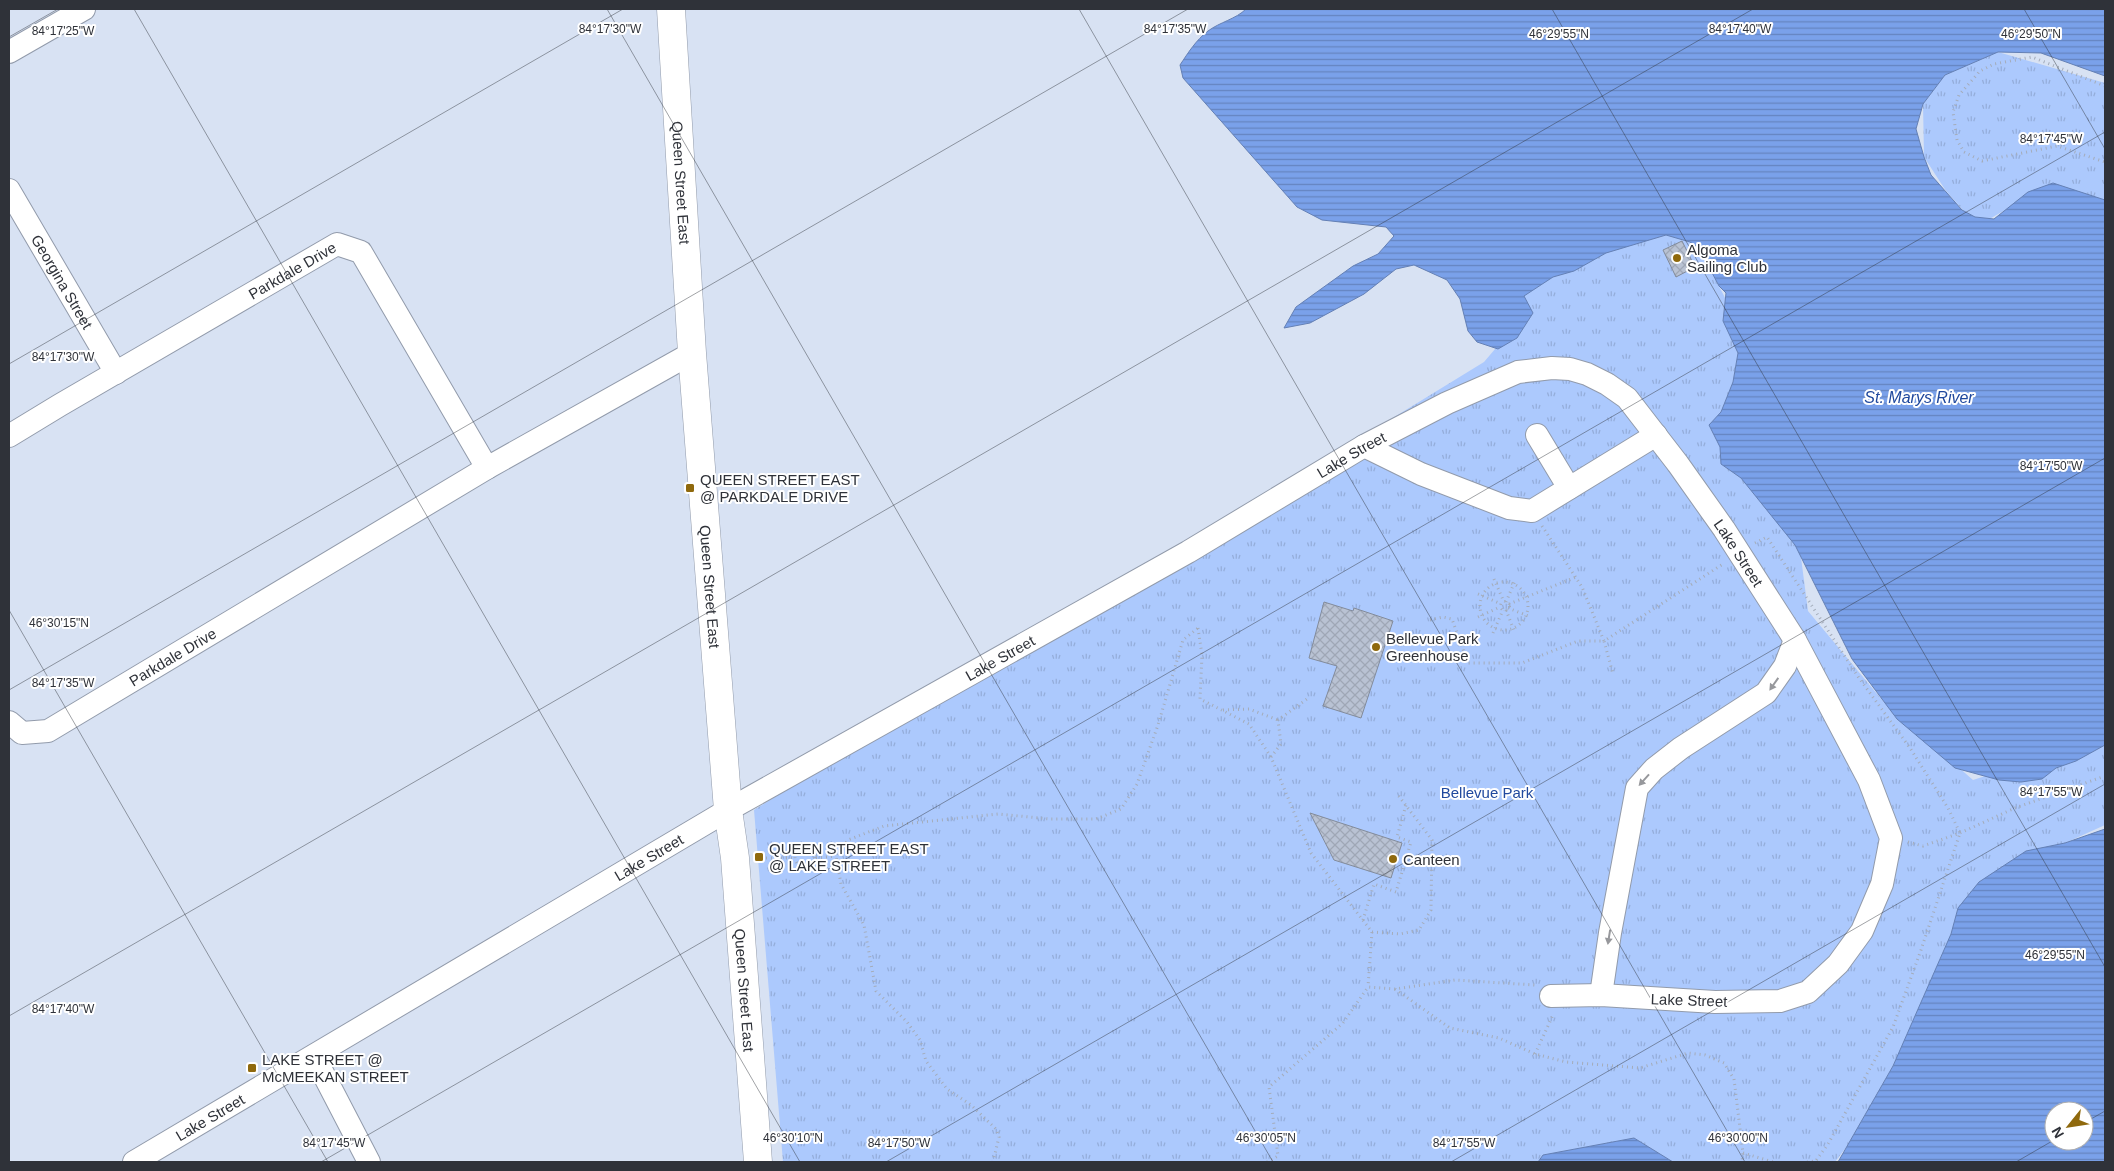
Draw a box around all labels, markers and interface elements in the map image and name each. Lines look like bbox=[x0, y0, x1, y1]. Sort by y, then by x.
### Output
text: 84°17'30"W bbox=[579, 22, 642, 36]
text: 84°17'35"W bbox=[1144, 22, 1207, 36]
text: 84°17'40"W bbox=[1709, 22, 1772, 36]
text: 84°17'25"W bbox=[32, 24, 95, 38]
text: 46°29'55"N bbox=[1529, 27, 1589, 41]
text: 46°29'50"N bbox=[2001, 27, 2061, 41]
street label: Queen Street East bbox=[669, 121, 694, 246]
text: 84°17'45"W bbox=[2020, 132, 2083, 146]
street label: Georgina Street bbox=[28, 231, 97, 332]
street label: Parkdale Drive bbox=[245, 238, 339, 302]
place label: Algoma Sailing Club bbox=[1687, 241, 1767, 275]
marker: Algoma Sailing Club bbox=[1671, 252, 1683, 264]
text: 84°17'30"W bbox=[32, 350, 95, 364]
water label: St. Marys River bbox=[1864, 389, 1974, 406]
street label: Lake Street bbox=[1314, 427, 1389, 481]
text: 84°17'50"W bbox=[2020, 459, 2083, 473]
place label: QUEEN STREET EAST @ PARKDALE DRIVE bbox=[700, 471, 860, 505]
marker: QUEEN STREET EAST @ PARKDALE DRIVE bbox=[684, 482, 696, 494]
street label: Lake Street bbox=[1711, 516, 1767, 590]
street label: Queen Street East bbox=[697, 524, 724, 650]
text: 46°30'15"N bbox=[29, 616, 89, 630]
street label: Parkdale Drive bbox=[126, 624, 219, 689]
place label: Bellevue Park Greenhouse bbox=[1386, 630, 1479, 664]
street label: Lake Street bbox=[962, 631, 1038, 684]
marker: Bellevue Park Greenhouse bbox=[1370, 641, 1382, 653]
text: 84°17'35"W bbox=[32, 676, 95, 690]
one-way arrow bbox=[1768, 677, 1779, 690]
one-way arrow bbox=[1638, 774, 1650, 786]
park label: Bellevue Park bbox=[1441, 784, 1534, 801]
text: 84°17'55"W bbox=[2020, 785, 2083, 799]
street label: Lake Street bbox=[611, 830, 687, 884]
place label: QUEEN STREET EAST @ LAKE STREET bbox=[769, 840, 929, 874]
marker: QUEEN STREET EAST @ LAKE STREET bbox=[753, 851, 765, 863]
place label: Canteen bbox=[1403, 851, 1460, 868]
marker: Canteen bbox=[1387, 853, 1399, 865]
street label: Queen Street East bbox=[732, 928, 758, 1053]
one-way arrow bbox=[1605, 930, 1613, 946]
text: 46°29'55"N bbox=[2025, 948, 2085, 962]
street label: Lake Street bbox=[1650, 990, 1728, 1010]
text: 84°17'40"W bbox=[32, 1002, 95, 1016]
place label: LAKE STREET @ McMEEKAN STREET bbox=[262, 1051, 409, 1085]
marker: LAKE STREET @ McMEEKAN STREET bbox=[246, 1062, 258, 1074]
street label: Lake Street bbox=[172, 1090, 248, 1144]
north arrow bbox=[2044, 1101, 2094, 1151]
text: N bbox=[2048, 1124, 2067, 1141]
text: 46°30'10"N bbox=[763, 1131, 823, 1145]
text: 46°30'05"N bbox=[1236, 1131, 1296, 1145]
text: 46°30'00"N bbox=[1708, 1131, 1768, 1145]
text: 84°17'45"W bbox=[303, 1136, 366, 1150]
text: 84°17'50"W bbox=[868, 1136, 931, 1150]
text: 84°17'55"W bbox=[1433, 1136, 1496, 1150]

